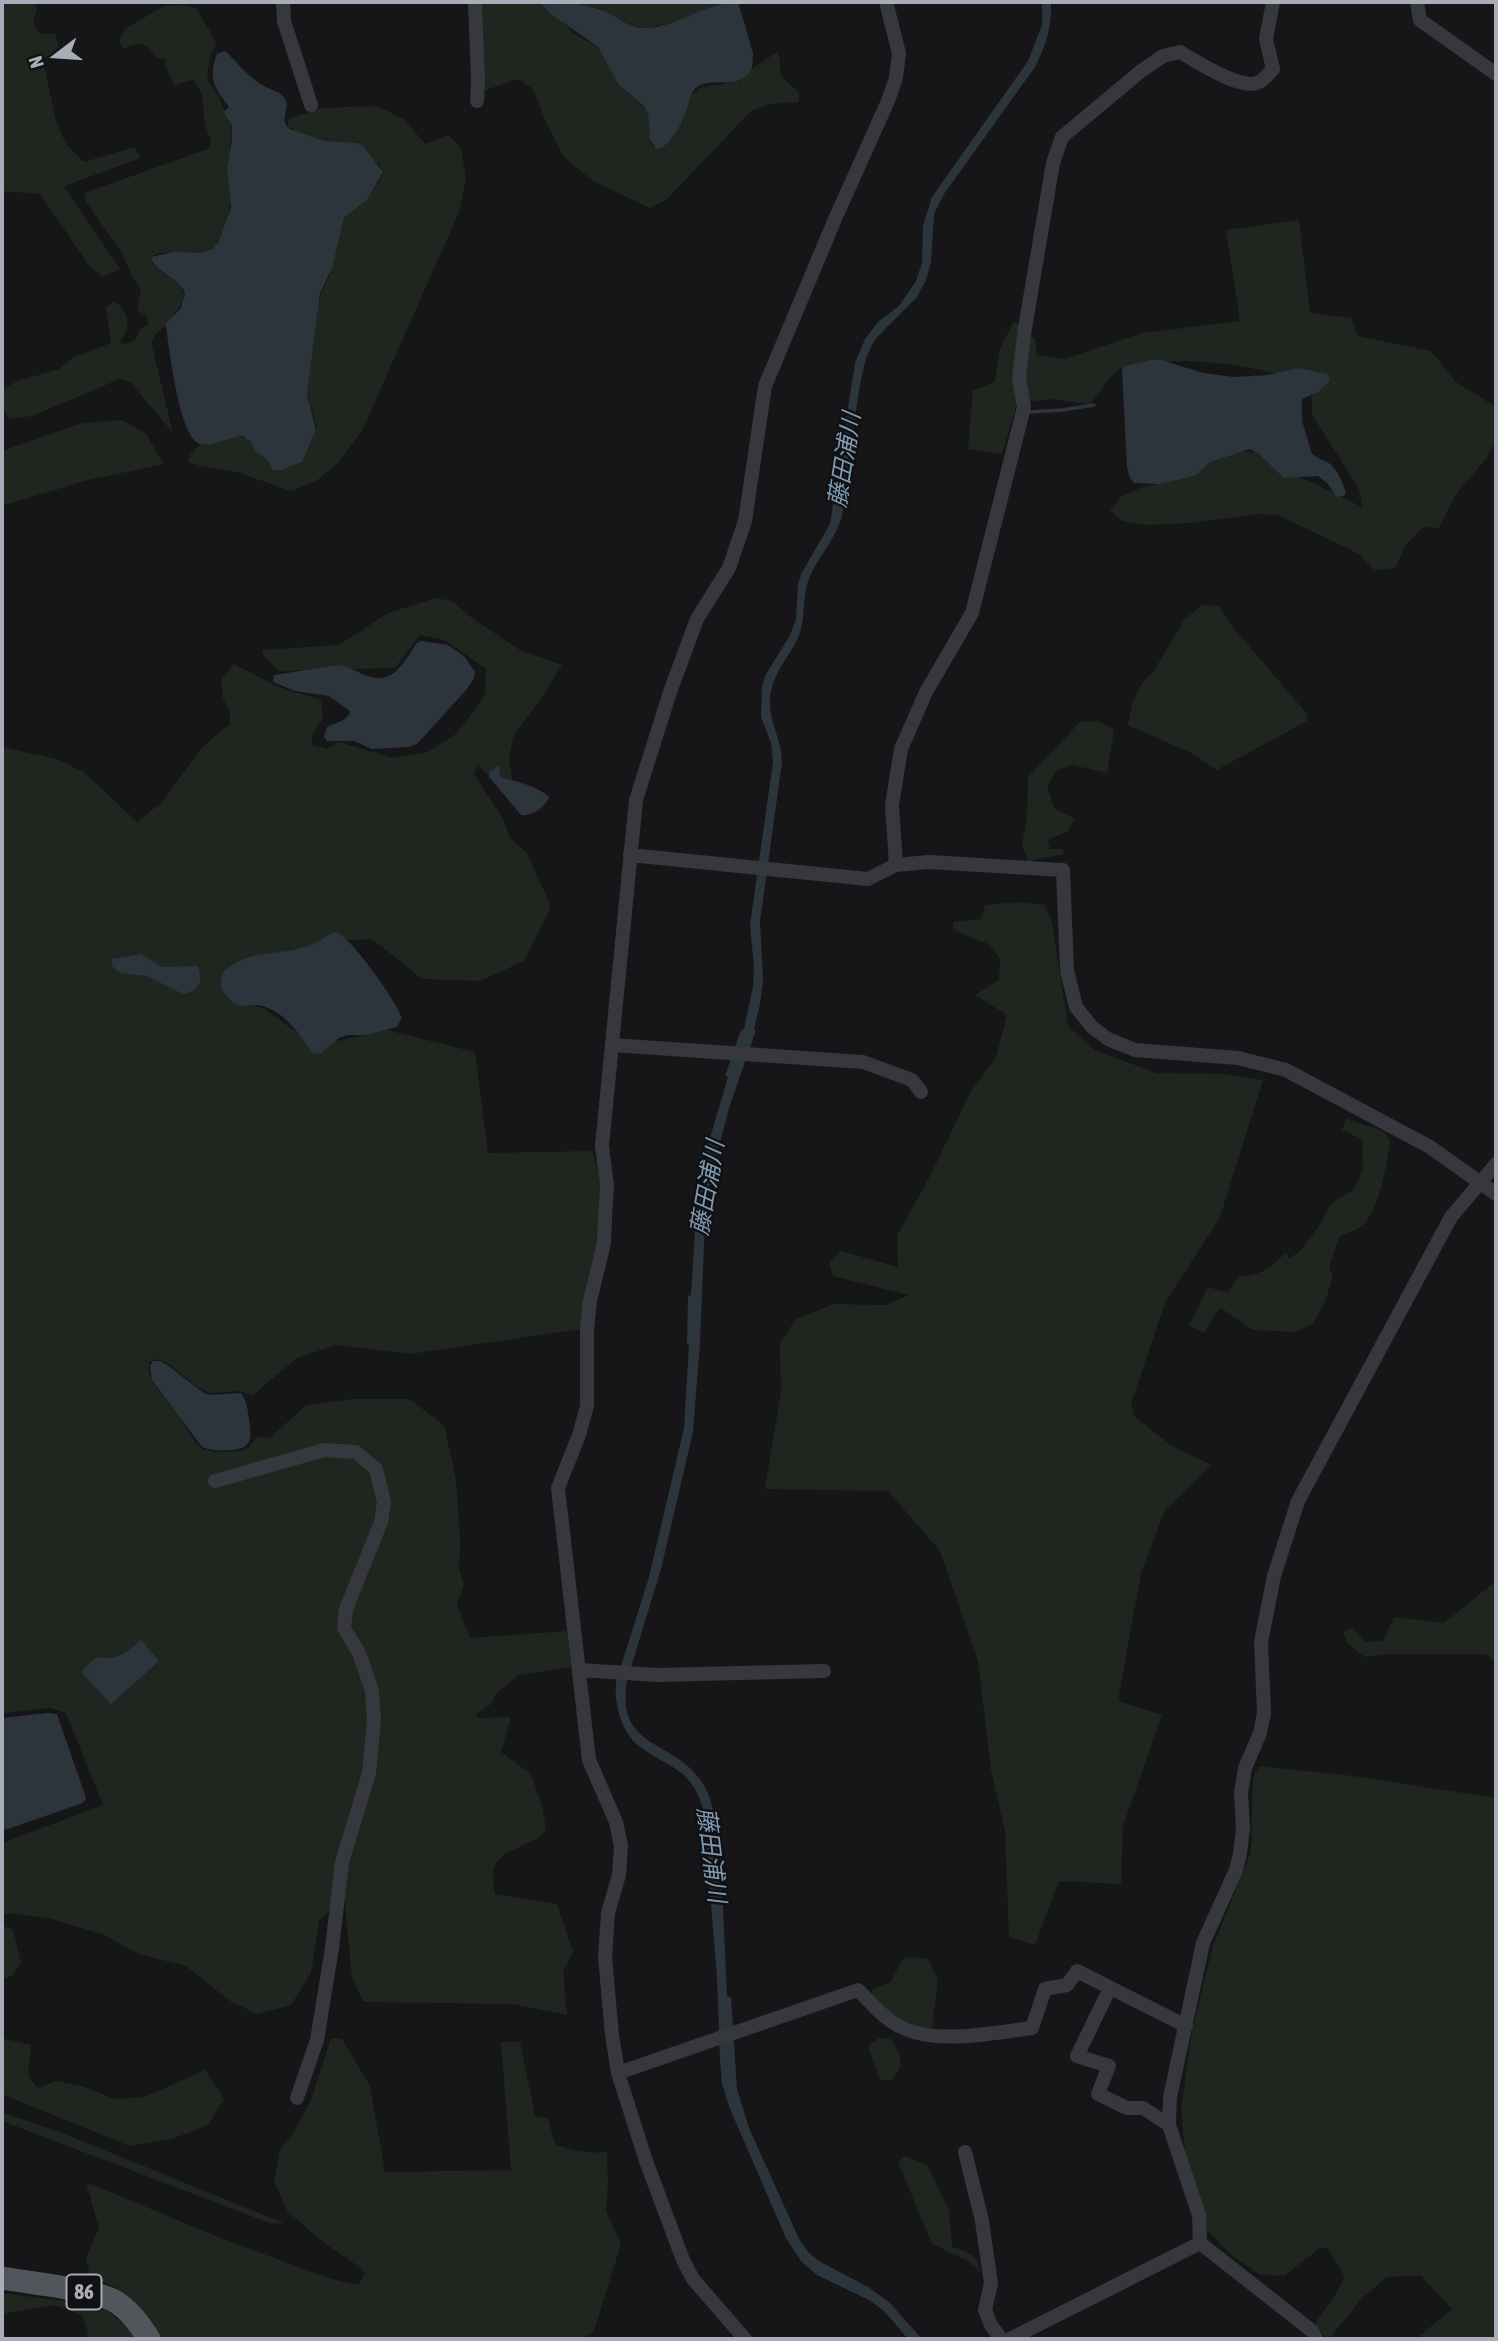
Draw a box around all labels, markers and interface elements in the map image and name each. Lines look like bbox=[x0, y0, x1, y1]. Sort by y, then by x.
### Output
north arrow bbox=[21, 21, 91, 91]
text: N bbox=[24, 54, 48, 71]
water label: 藤田浦川 bbox=[823, 410, 867, 510]
water label: 藤田浦川 bbox=[685, 1138, 731, 1238]
water label: 藤田浦川 bbox=[691, 1806, 731, 1904]
road number: 86 bbox=[66, 2274, 102, 2310]

